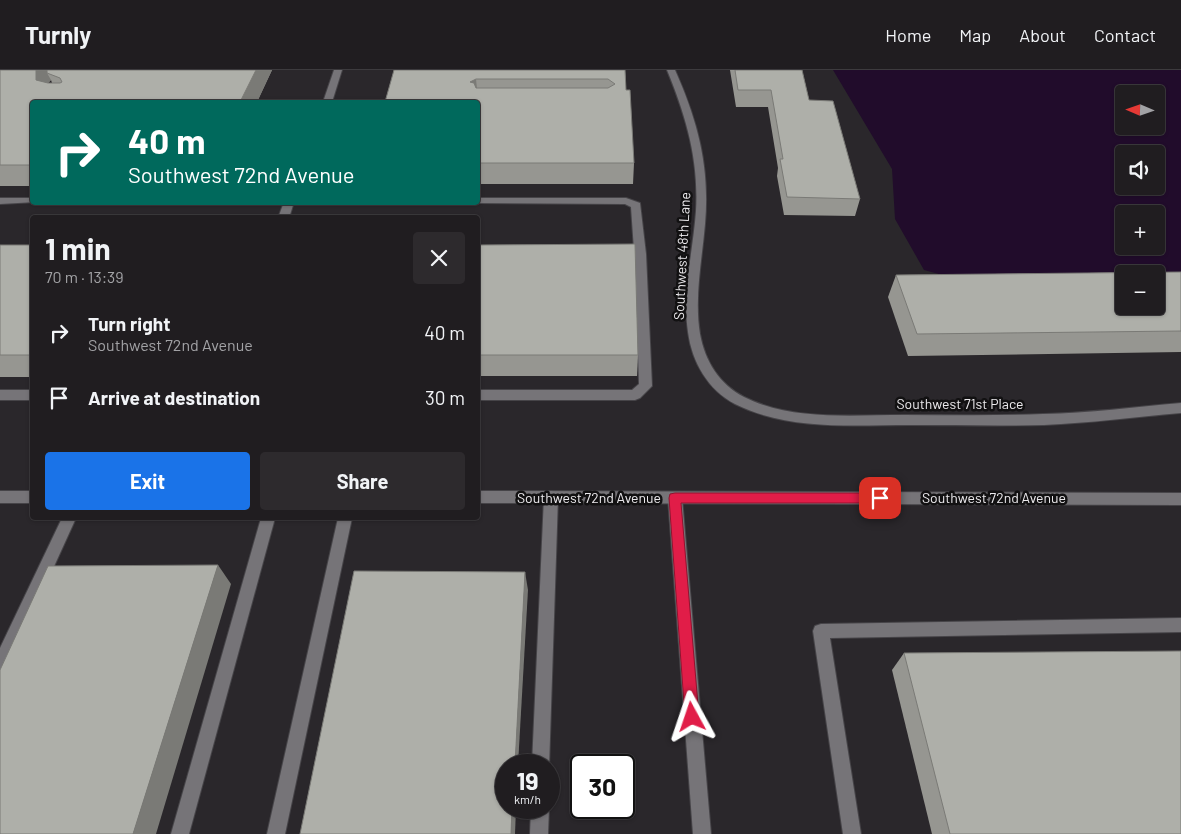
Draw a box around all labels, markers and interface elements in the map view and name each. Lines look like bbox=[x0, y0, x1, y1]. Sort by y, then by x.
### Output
text: Turnly bbox=[25, 20, 91, 49]
text: Home bbox=[885, 24, 931, 46]
text: Map bbox=[959, 24, 991, 46]
text: About bbox=[1019, 24, 1066, 46]
text: Contact bbox=[1094, 24, 1156, 46]
north arrow bbox=[1115, 85, 1165, 135]
map controls bbox=[1115, 85, 1165, 315]
text: 40 m bbox=[128, 119, 205, 161]
icon: right bbox=[45, 120, 110, 185]
button: sound bbox=[1115, 145, 1165, 195]
text: Southwest 72nd Avenue bbox=[128, 161, 355, 187]
street label: Southwest 48th Lane bbox=[670, 192, 693, 320]
button: + bbox=[1115, 205, 1165, 255]
text: 1 min bbox=[45, 230, 111, 266]
button: close bbox=[413, 232, 465, 284]
button: − bbox=[1115, 265, 1165, 315]
text: 70 m · 13:39 bbox=[45, 267, 124, 286]
text: Turn right bbox=[88, 312, 170, 335]
icon: right bbox=[45, 319, 73, 347]
text: 40 m bbox=[424, 321, 465, 344]
text: Southwest 72nd Avenue bbox=[88, 335, 253, 354]
icon: arrive bbox=[45, 384, 73, 412]
text: Arrive at destination bbox=[88, 386, 260, 409]
text: 30 m bbox=[425, 386, 465, 409]
street label: Southwest 71st Place bbox=[896, 395, 1024, 412]
button: Exit bbox=[45, 452, 250, 510]
button: Share bbox=[260, 452, 465, 510]
pin bbox=[859, 477, 901, 519]
icon: arrive bbox=[866, 484, 894, 512]
street label: Southwest 72nd Avenue bbox=[517, 489, 661, 506]
street label: Southwest 72nd Avenue bbox=[922, 489, 1066, 506]
position arrow bbox=[665, 690, 717, 742]
speed limit sign: 30 bbox=[570, 754, 635, 819]
text: 19 bbox=[516, 765, 539, 795]
text: km/h bbox=[514, 792, 541, 806]

